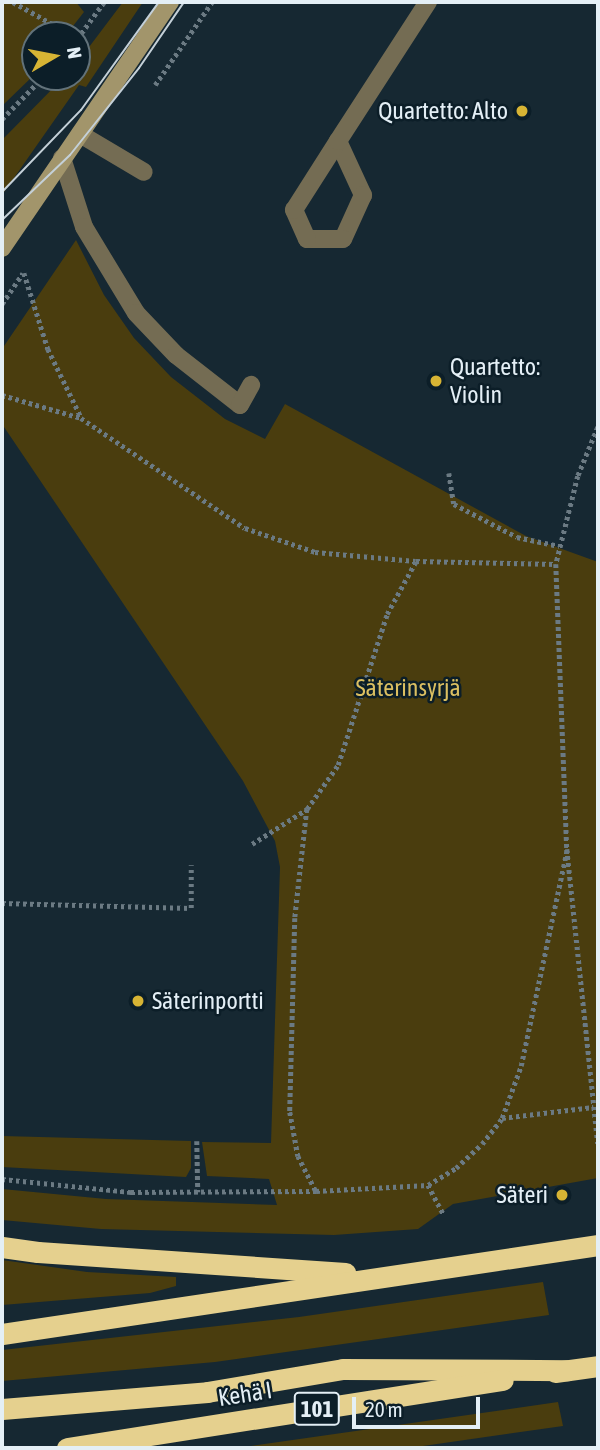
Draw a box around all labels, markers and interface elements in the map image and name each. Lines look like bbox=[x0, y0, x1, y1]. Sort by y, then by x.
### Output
north arrow bbox=[21, 21, 91, 91]
text: N bbox=[63, 45, 87, 60]
place label: Quartetto: Alto bbox=[378, 97, 508, 125]
marker: Quartetto: Alto bbox=[514, 103, 530, 119]
place label: Quartetto: Violin bbox=[450, 353, 540, 409]
marker: Quartetto: Violin bbox=[428, 373, 444, 389]
park label: Säterinsyrjä bbox=[355, 674, 461, 702]
place label: Säterinportti bbox=[152, 987, 264, 1015]
marker: Säterinportti bbox=[130, 993, 146, 1009]
place label: Säteri bbox=[497, 1181, 548, 1209]
marker: Säteri bbox=[554, 1187, 570, 1203]
street label: Kehä I bbox=[216, 1376, 274, 1412]
scale bar bbox=[355, 1384, 483, 1428]
road number: 101 bbox=[292, 1390, 342, 1428]
text: 20 m bbox=[365, 1397, 403, 1421]

